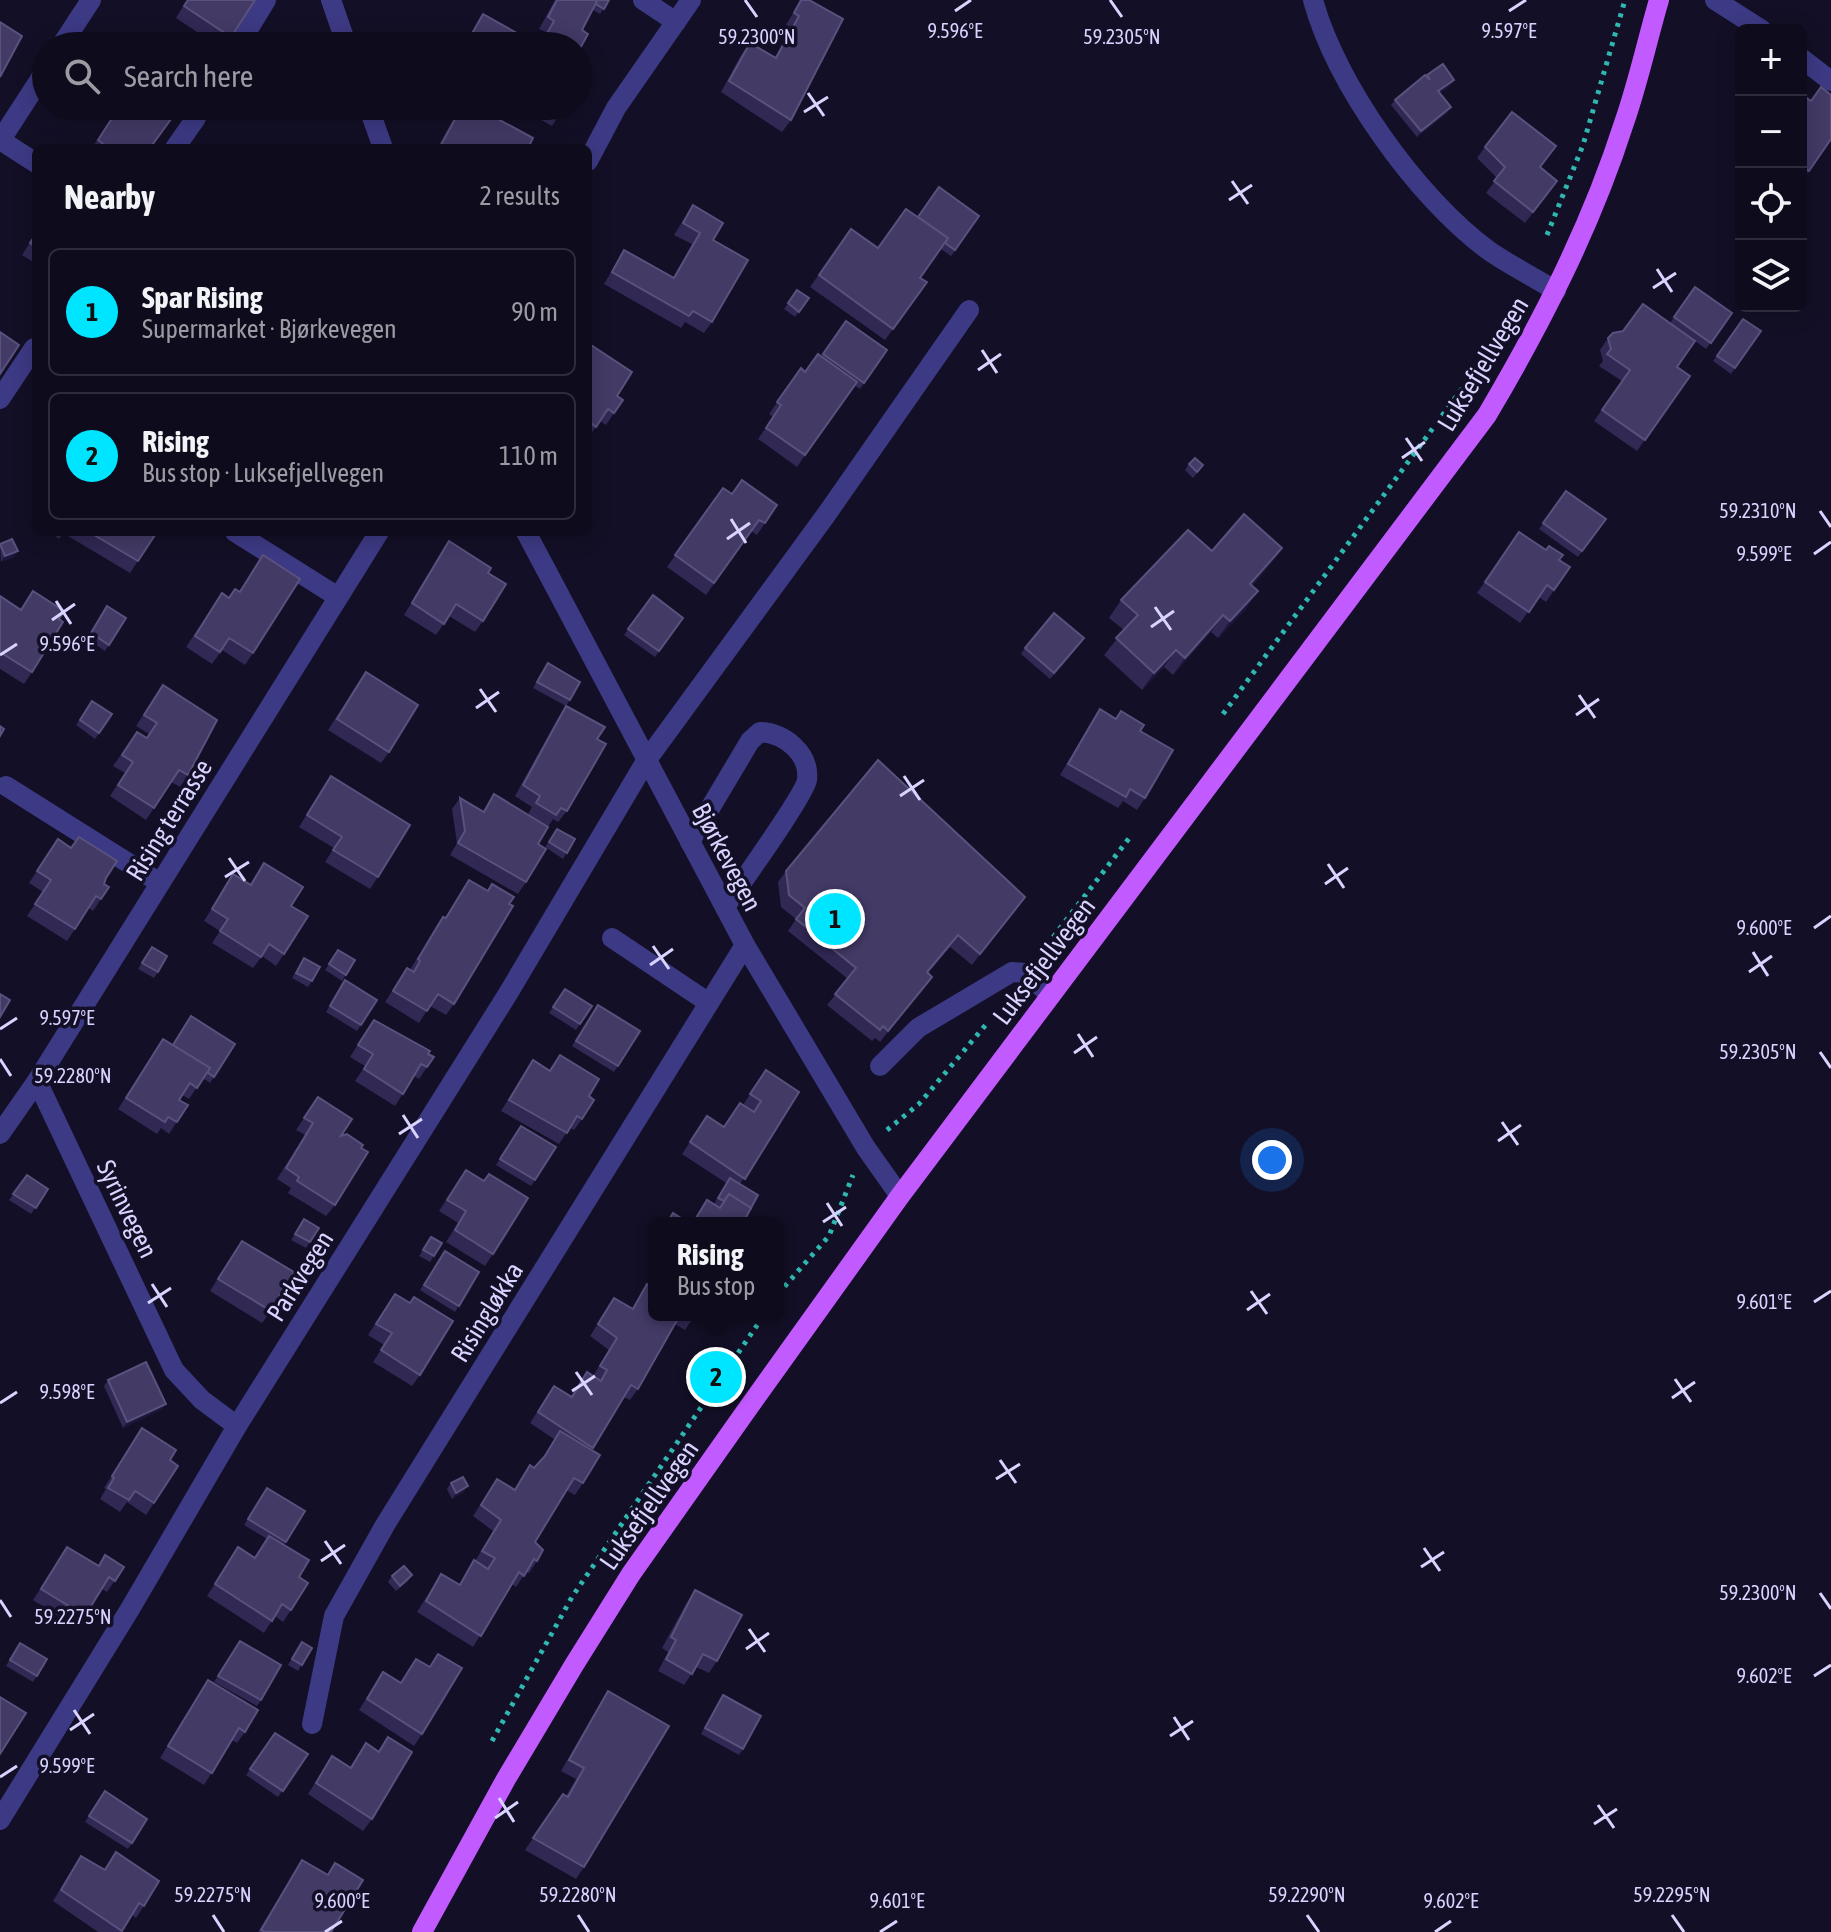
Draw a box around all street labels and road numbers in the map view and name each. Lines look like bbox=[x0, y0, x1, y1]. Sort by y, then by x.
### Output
street label: Luksefjellvegen bbox=[1431, 292, 1535, 436]
street label: Rising terrasse bbox=[120, 754, 218, 886]
street label: Bjørkevegen bbox=[686, 798, 768, 916]
street label: Luksefjellvegen bbox=[987, 892, 1101, 1030]
street label: Syrinvegen bbox=[91, 1155, 163, 1263]
street label: Parkvegen bbox=[261, 1225, 339, 1327]
street label: Risingløkka bbox=[445, 1257, 529, 1367]
street label: Luksefjellvegen bbox=[593, 1435, 705, 1575]

